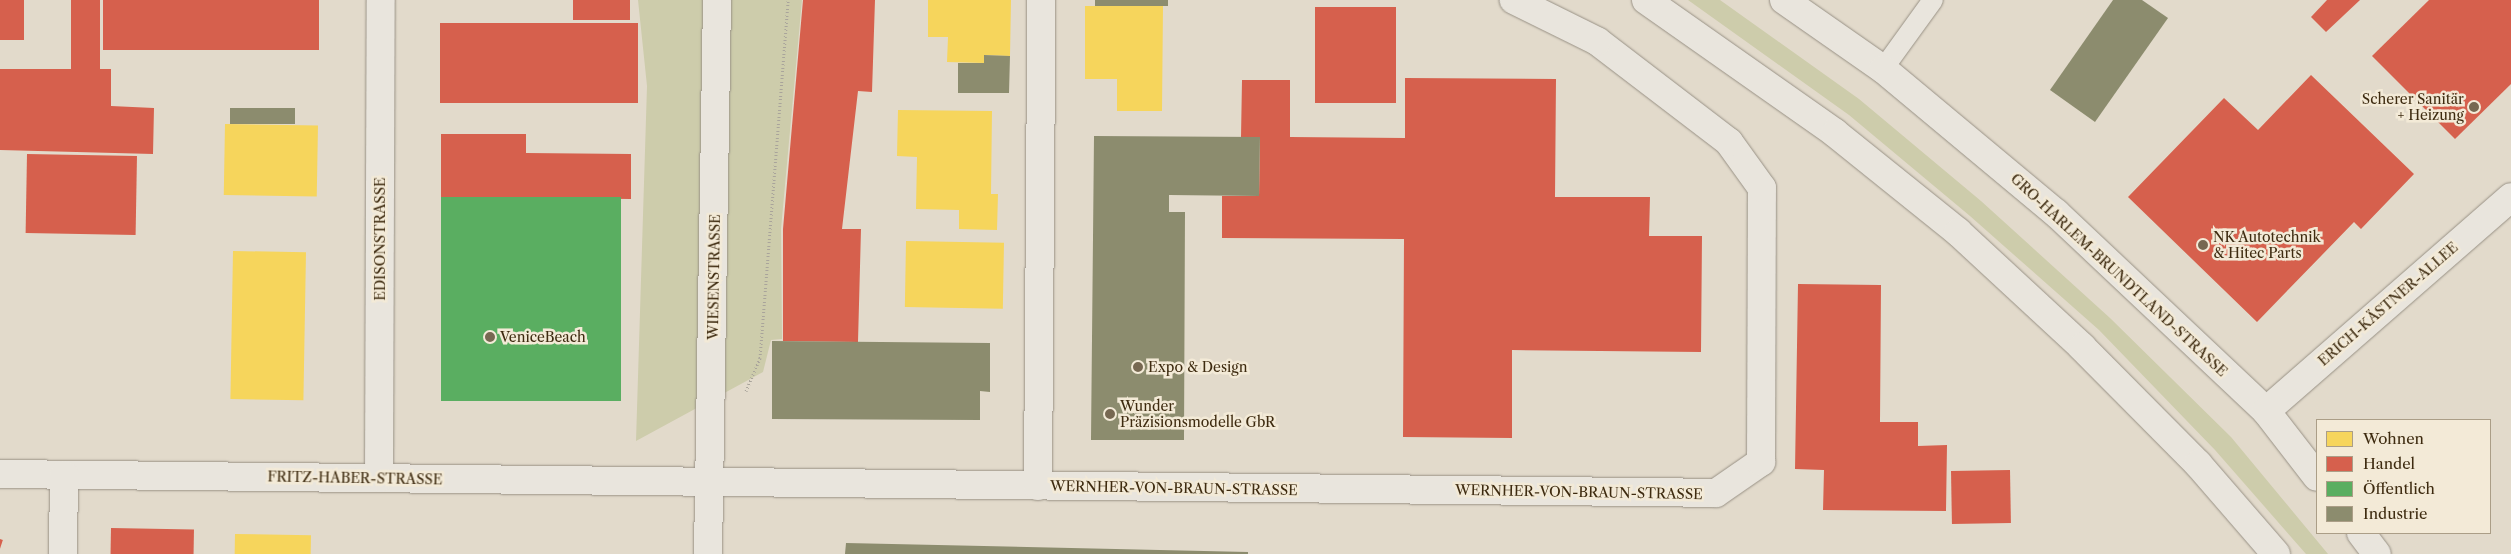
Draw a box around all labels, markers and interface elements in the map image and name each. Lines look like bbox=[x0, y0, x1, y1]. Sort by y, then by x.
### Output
place label: Scherer Sanitär + Heizung bbox=[2362, 91, 2464, 124]
marker: Scherer Sanitär + Heizung bbox=[2468, 101, 2480, 113]
street label: GRO-HARLEM-BRUNDTLAND-STRASSE bbox=[2007, 170, 2231, 380]
street label: EDISONSTRASSE bbox=[372, 177, 388, 301]
street label: WIESENSTRASSE bbox=[705, 214, 723, 340]
place label: NK Autotechnik & Hitec Parts bbox=[2213, 229, 2322, 262]
marker: NK Autotechnik & Hitec Parts bbox=[2197, 239, 2209, 251]
street label: ERICH-KÄSTNER-ALLEE bbox=[2315, 239, 2461, 369]
place label: VeniceBeach bbox=[500, 329, 586, 345]
marker: VeniceBeach bbox=[484, 331, 496, 343]
place label: Expo & Design bbox=[1148, 359, 1247, 375]
marker: Expo & Design bbox=[1132, 361, 1144, 373]
place label: Wunder Präzisionsmodelle GbR bbox=[1120, 398, 1275, 431]
marker: Wunder Präzisionsmodelle GbR bbox=[1104, 408, 1116, 420]
legend bbox=[2316, 419, 2491, 534]
text: Wohnen bbox=[2363, 429, 2424, 448]
text: Handel bbox=[2363, 454, 2415, 473]
street label: FRITZ-HABER-STRASSE bbox=[267, 468, 443, 488]
street label: WERNHER-VON-BRAUN-STRASSE bbox=[1050, 477, 1298, 499]
text: Öffentlich bbox=[2363, 479, 2435, 498]
street label: WERNHER-VON-BRAUN-STRASSE bbox=[1455, 481, 1703, 503]
text: Industrie bbox=[2363, 504, 2427, 523]

